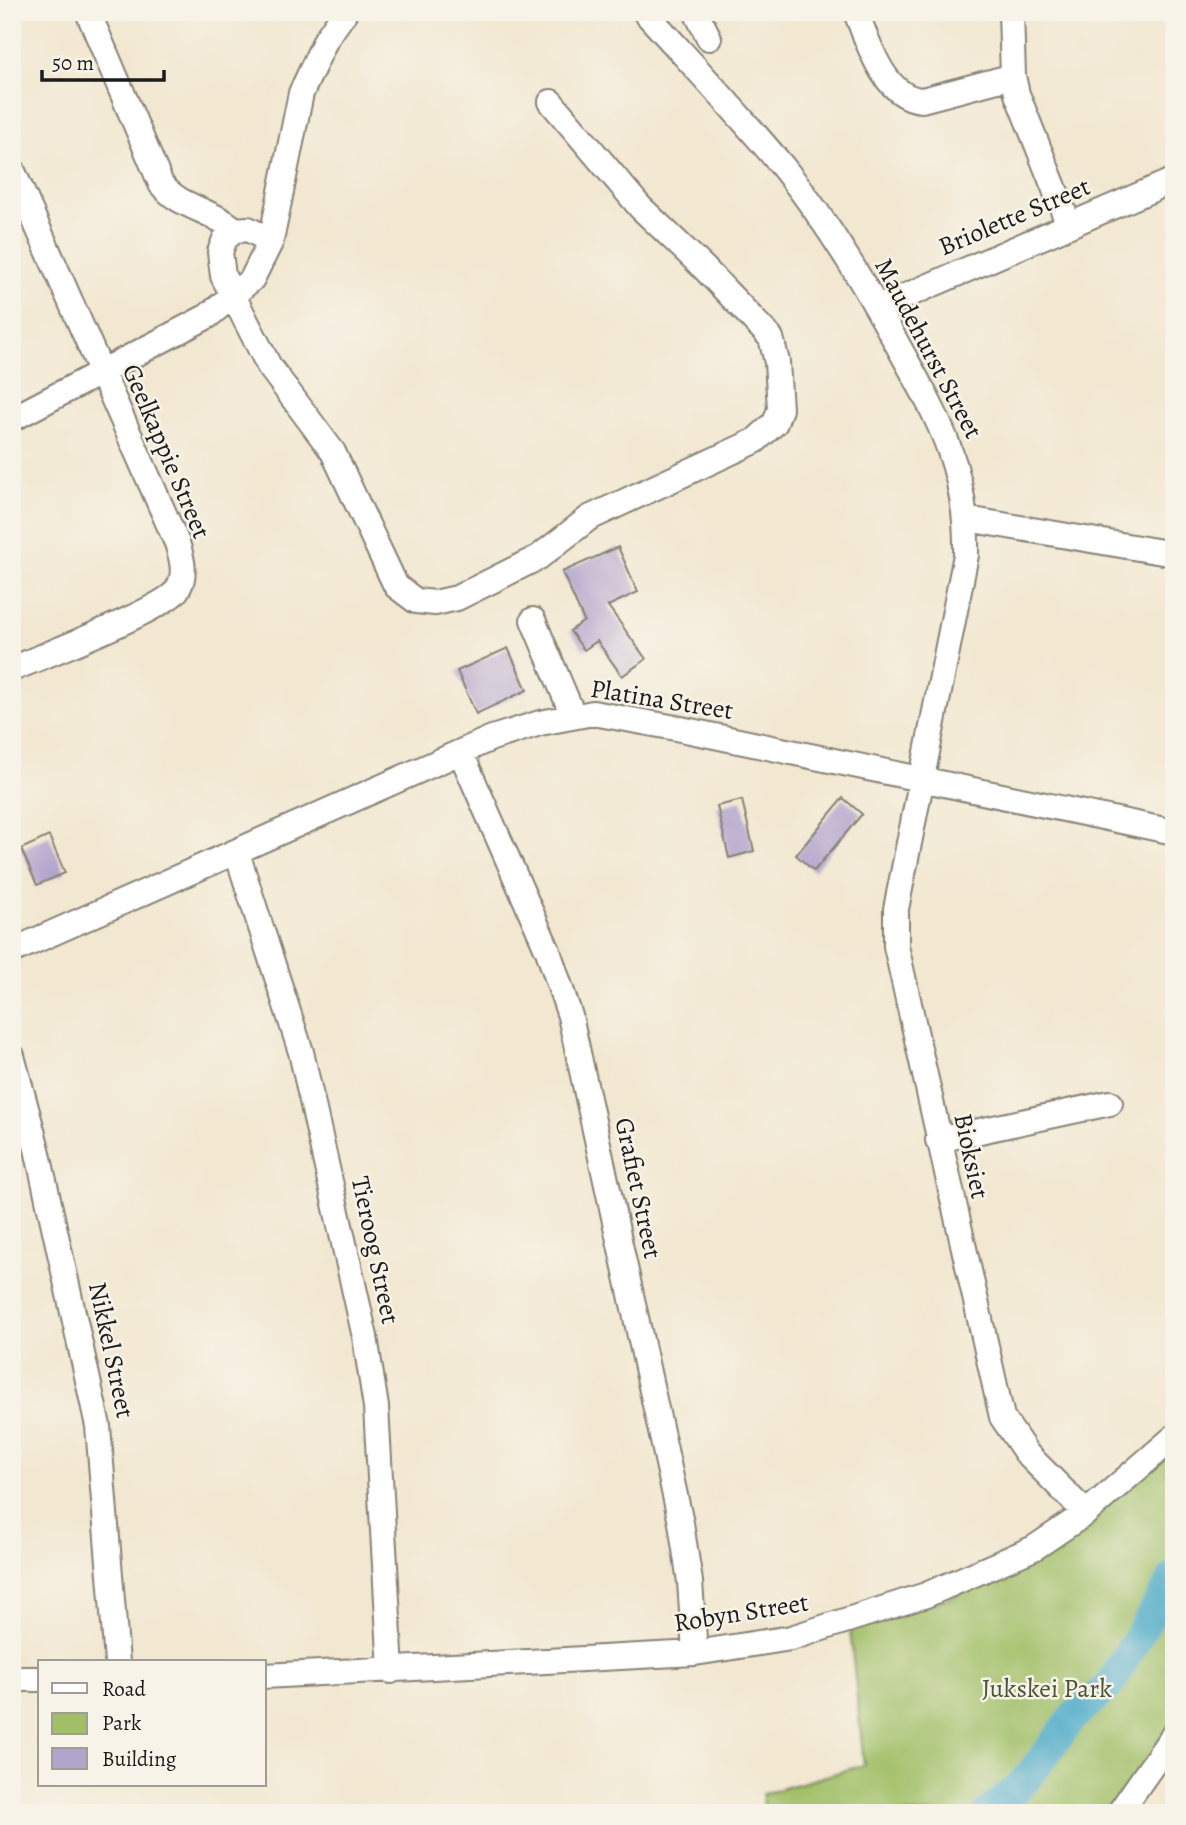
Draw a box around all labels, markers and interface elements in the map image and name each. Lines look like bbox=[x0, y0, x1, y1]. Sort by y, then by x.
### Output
scale bar bbox=[42, 38, 164, 82]
text: 50 m bbox=[52, 49, 94, 77]
street label: Briolette Street bbox=[933, 169, 1096, 264]
street label: Maudehurst Street bbox=[866, 252, 991, 445]
street label: Geelkappie Street bbox=[114, 359, 219, 544]
street label: Platina Street bbox=[588, 671, 736, 728]
street label: Bioksiet bbox=[945, 1110, 998, 1202]
street label: Grafiet Street bbox=[607, 1114, 671, 1262]
street label: Tieroog Street bbox=[343, 1173, 408, 1328]
street label: Nikkel Street bbox=[80, 1279, 143, 1422]
street label: Robyn Street bbox=[671, 1585, 811, 1640]
legend bbox=[38, 1660, 266, 1786]
park label: Jukskei Park bbox=[982, 1671, 1112, 1706]
text: Road bbox=[102, 1675, 146, 1703]
text: Park bbox=[102, 1709, 142, 1737]
text: Building bbox=[102, 1745, 177, 1773]

